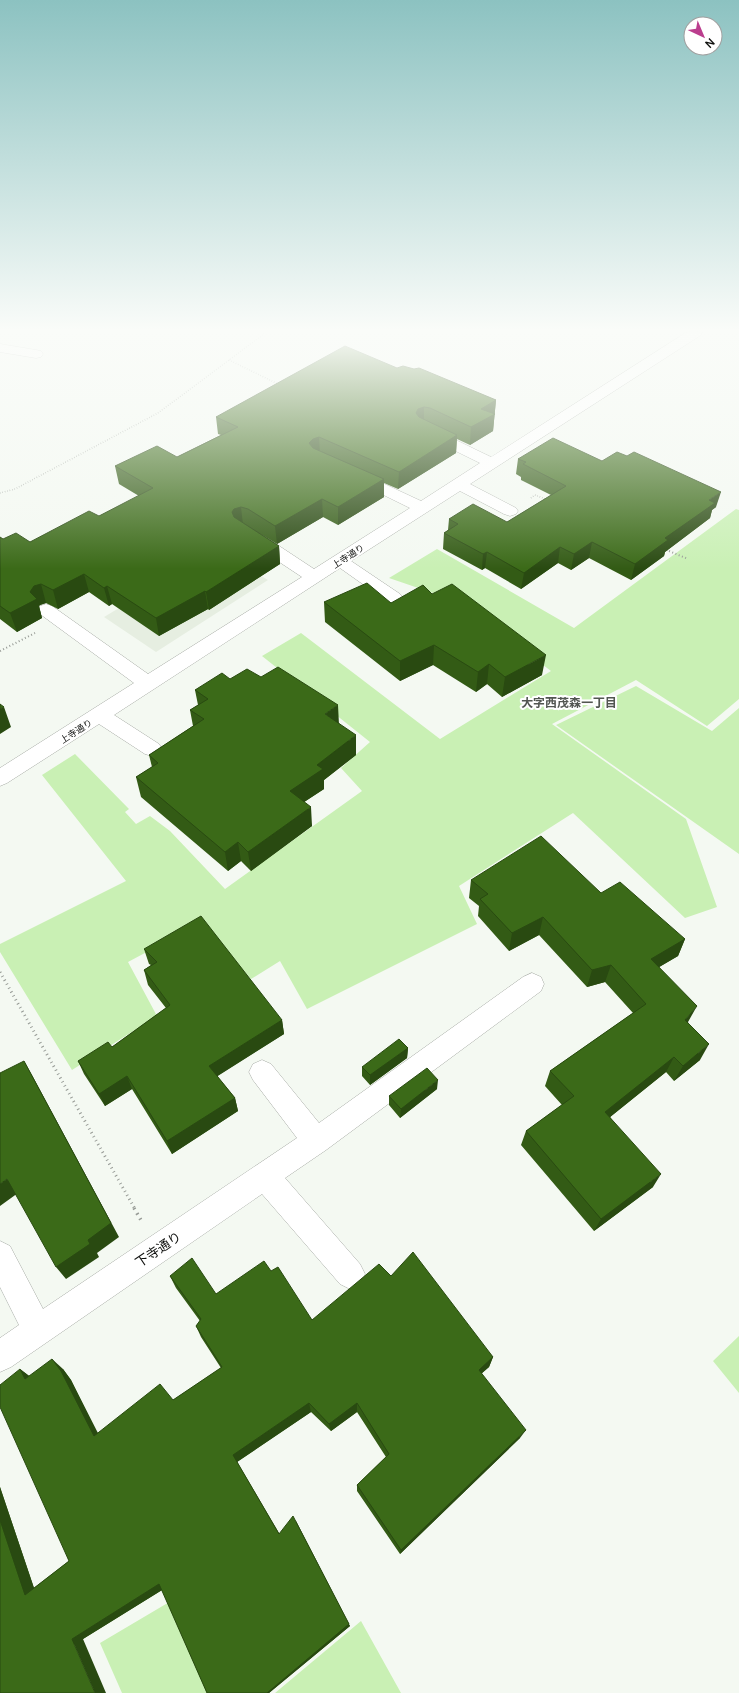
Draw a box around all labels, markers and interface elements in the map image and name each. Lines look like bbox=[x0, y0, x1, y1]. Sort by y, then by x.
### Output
north arrow bbox=[683, 16, 723, 56]
text: N bbox=[702, 35, 718, 52]
street label: 上寺通り bbox=[329, 541, 367, 571]
district label: 大字西茂森一丁目 bbox=[521, 694, 617, 711]
street label: 上寺通り bbox=[57, 716, 95, 746]
street label: 下寺通り bbox=[131, 1227, 185, 1271]

